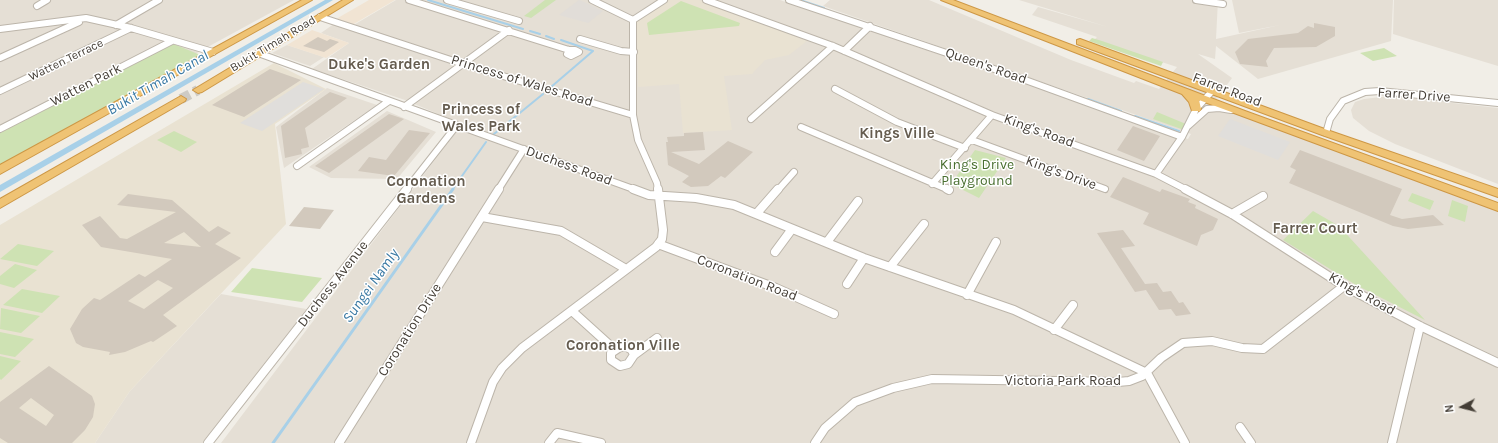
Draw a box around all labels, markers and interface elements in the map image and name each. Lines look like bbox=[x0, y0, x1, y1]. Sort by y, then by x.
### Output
street label: Bukit Timah Road bbox=[227, 13, 319, 75]
street label: Watten Terrace bbox=[26, 36, 106, 84]
street label: Queen's Road bbox=[943, 44, 1029, 88]
water label: Bukit Timah Canal bbox=[104, 47, 212, 119]
street label: Princess of Wales Road bbox=[449, 51, 595, 111]
district label: Duke's Garden bbox=[328, 56, 430, 74]
street label: Watten Park bbox=[48, 60, 124, 110]
street label: Farrer Road bbox=[1190, 69, 1264, 111]
street label: Farrer Drive bbox=[1377, 84, 1451, 106]
district label: Princess of Wales Park bbox=[442, 101, 520, 136]
street label: King's Road bbox=[1001, 110, 1077, 152]
district label: Kings Ville bbox=[859, 125, 935, 143]
street label: Duchess Road bbox=[523, 143, 615, 189]
street label: King's Drive bbox=[1023, 152, 1099, 194]
park label: King's Drive Playground bbox=[940, 157, 1014, 190]
district label: Coronation Gardens bbox=[386, 173, 466, 208]
district label: Farrer Court bbox=[1272, 220, 1358, 238]
street label: Duchess Avenue bbox=[294, 238, 372, 330]
water label: Sungei Namly bbox=[339, 246, 403, 326]
street label: Coronation Road bbox=[694, 251, 800, 305]
street label: King's Road bbox=[1326, 269, 1398, 319]
street label: Coronation Drive bbox=[375, 280, 445, 380]
district label: Coronation Ville bbox=[566, 337, 680, 355]
street label: Victoria Park Road bbox=[1005, 373, 1121, 389]
north arrow bbox=[1442, 387, 1482, 427]
text: N bbox=[1443, 404, 1457, 413]

